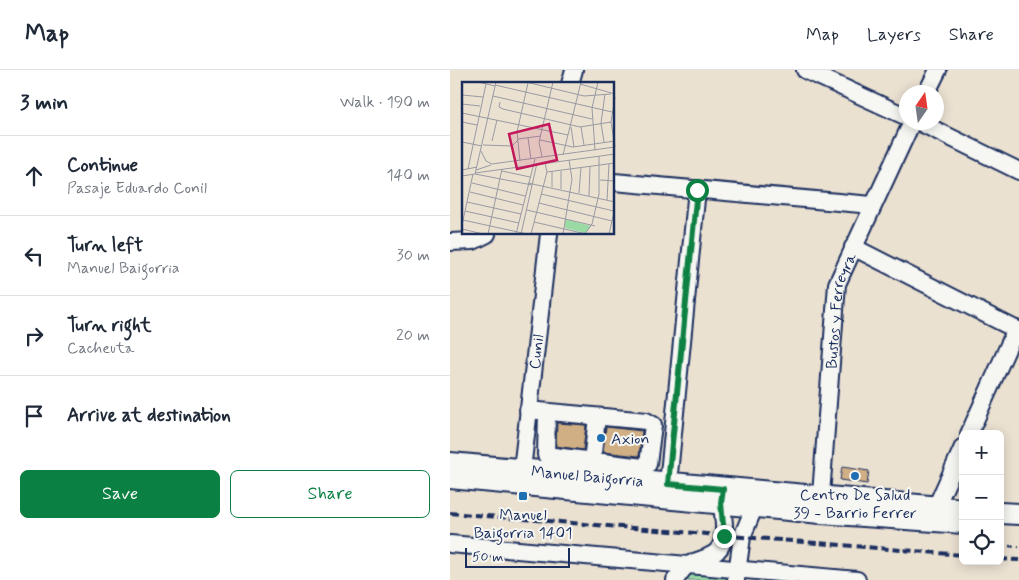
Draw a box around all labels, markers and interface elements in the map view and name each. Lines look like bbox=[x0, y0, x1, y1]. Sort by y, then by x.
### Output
text: Map bbox=[25, 19, 69, 50]
text: Map bbox=[806, 23, 839, 47]
text: Layers bbox=[867, 23, 921, 47]
text: Share bbox=[949, 23, 994, 47]
inset map bbox=[462, 82, 615, 235]
north arrow bbox=[899, 85, 944, 130]
text: 3 min bbox=[20, 89, 68, 117]
text: Walk · 190 m bbox=[340, 92, 430, 113]
text: Continue bbox=[67, 153, 138, 178]
icon: ahead bbox=[20, 162, 48, 190]
text: 140 m bbox=[386, 165, 430, 186]
text: Pasaje Eduardo Conil bbox=[67, 178, 207, 199]
route start bbox=[686, 179, 709, 202]
text: Turn left bbox=[67, 233, 143, 258]
icon: left bbox=[20, 242, 48, 270]
text: 30 m bbox=[397, 245, 430, 266]
street label: Bustos y Ferreyra bbox=[822, 249, 862, 370]
text: Manuel Baigorria bbox=[67, 258, 180, 279]
text: Turn right bbox=[67, 313, 151, 338]
icon: right bbox=[20, 322, 48, 350]
text: 20 m bbox=[396, 325, 430, 346]
street label: Cunil bbox=[525, 333, 549, 370]
text: Cacheuta bbox=[67, 338, 134, 359]
icon: arrive bbox=[20, 402, 48, 430]
text: Arrive at destination bbox=[67, 403, 231, 428]
place label: Axion bbox=[611, 429, 650, 450]
map controls bbox=[959, 430, 1004, 565]
button: + bbox=[959, 430, 1004, 475]
marker: Axion bbox=[595, 432, 607, 444]
street label: Manuel Baigorria bbox=[530, 461, 645, 492]
button: Save bbox=[20, 470, 220, 518]
button: Share bbox=[230, 470, 430, 518]
marker: Centro De Salud 39 - Barrio Ferrer bbox=[849, 470, 861, 482]
button: − bbox=[959, 475, 1004, 520]
place label: Centro De Salud 39 - Barrio Ferrer bbox=[793, 485, 917, 524]
marker: Manuel Baigorria 1401 bbox=[517, 490, 529, 502]
place label: Manuel Baigorria 1401 bbox=[474, 505, 572, 545]
button: locate bbox=[959, 520, 1004, 565]
route end bbox=[713, 525, 736, 548]
scale bar bbox=[465, 545, 570, 568]
text: 50 m bbox=[472, 548, 503, 566]

